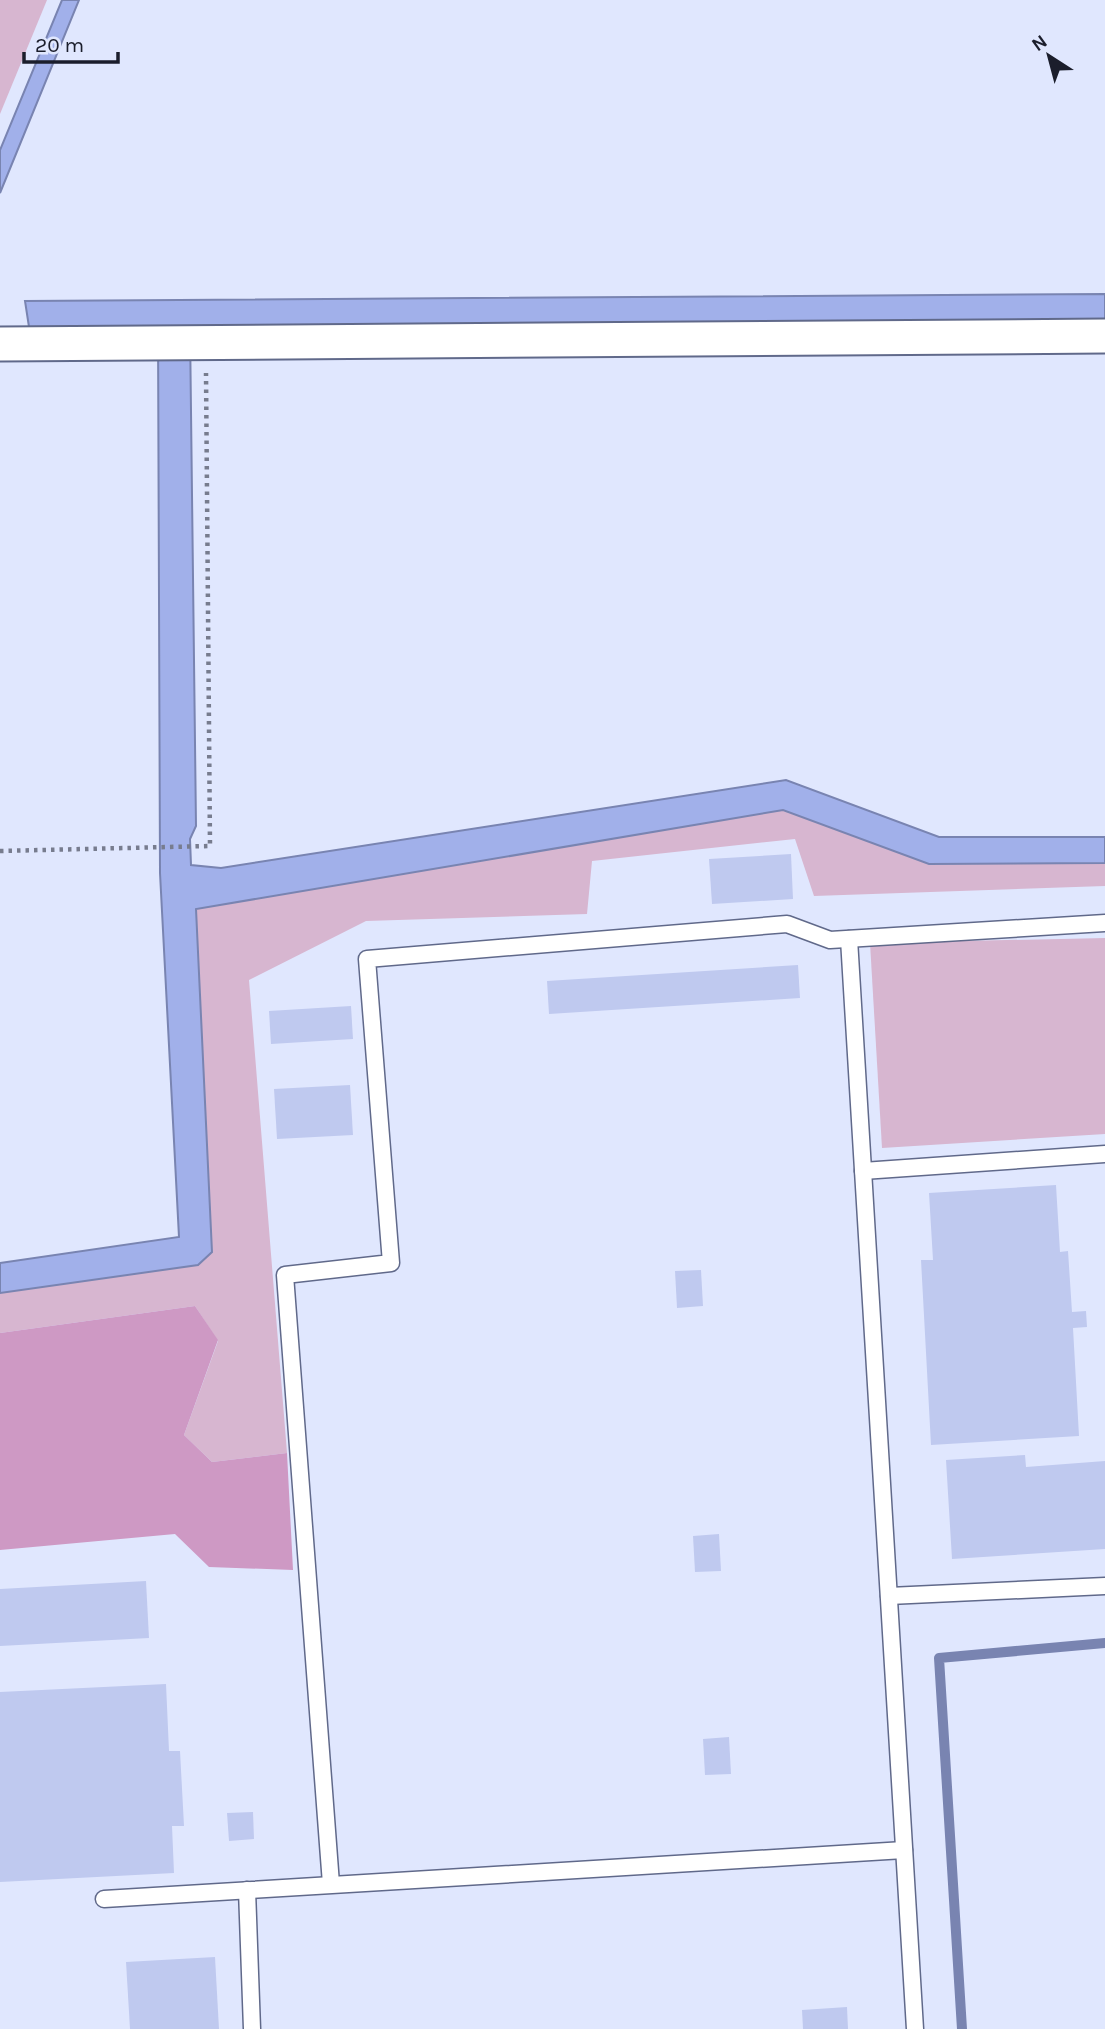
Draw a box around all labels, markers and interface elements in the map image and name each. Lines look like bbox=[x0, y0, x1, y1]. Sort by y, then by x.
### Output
scale bar bbox=[24, 21, 119, 65]
north arrow bbox=[1014, 21, 1084, 91]
text: N bbox=[1028, 30, 1052, 56]
text: 20 m bbox=[35, 33, 84, 57]

